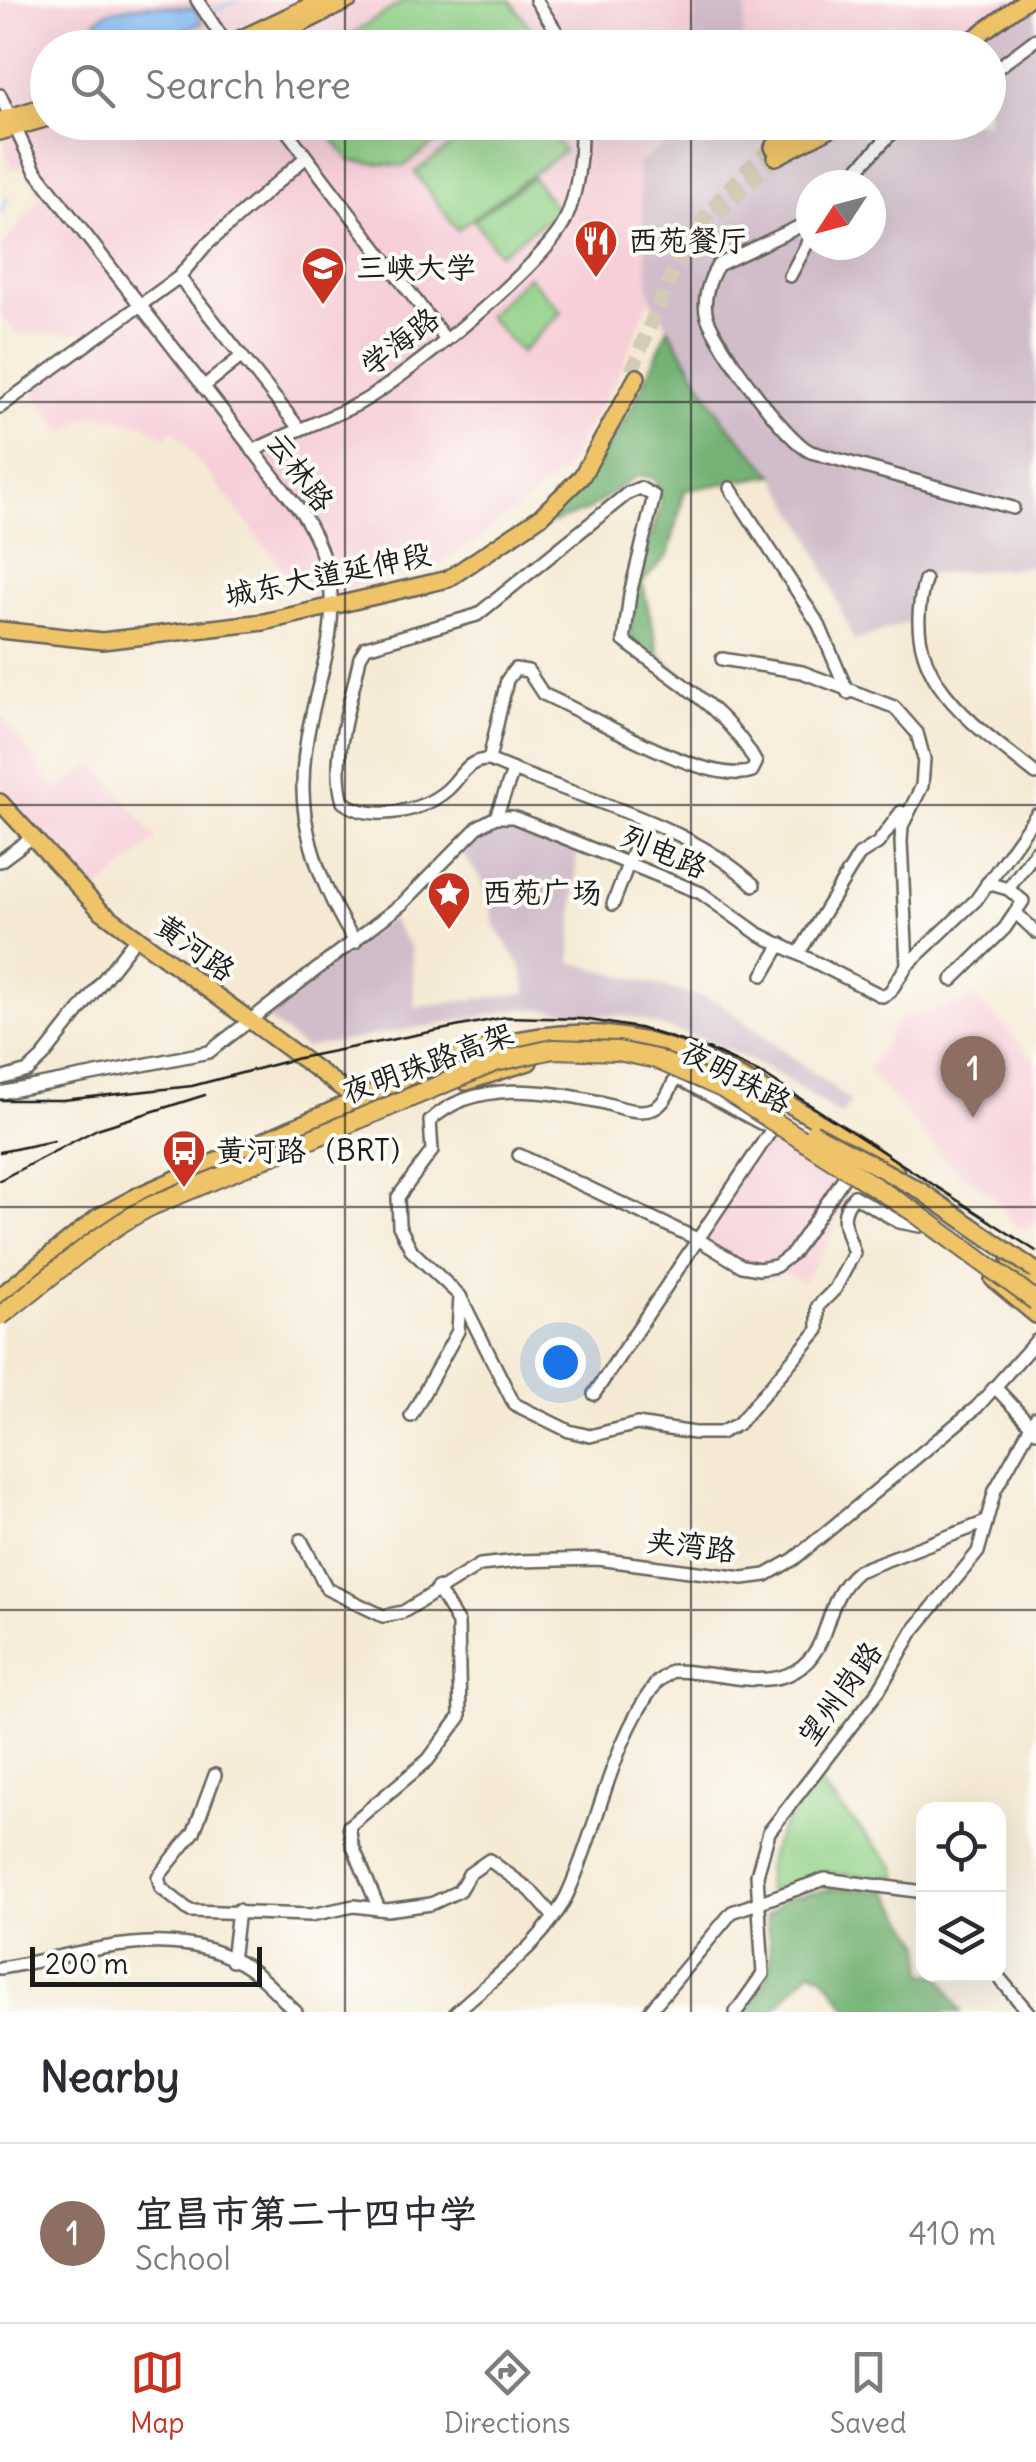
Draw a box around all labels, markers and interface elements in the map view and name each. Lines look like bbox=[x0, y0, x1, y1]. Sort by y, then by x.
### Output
search box bbox=[30, 30, 1006, 140]
icon: search bbox=[65, 58, 120, 113]
text: Search here bbox=[145, 62, 351, 109]
north arrow bbox=[796, 170, 886, 260]
restaurant icon: 西苑餐厅 bbox=[573, 218, 619, 279]
place label: 西苑餐厅 bbox=[628, 221, 748, 259]
school or university icon: 三峡大学 bbox=[300, 245, 346, 306]
place label: 三峡大学 bbox=[356, 248, 476, 286]
street label: 学海路 bbox=[352, 299, 447, 384]
street label: 云林路 bbox=[259, 424, 343, 519]
street label: 城东大道延伸段 bbox=[221, 534, 434, 614]
street label: 列电路 bbox=[616, 816, 713, 886]
place icon: 西苑广场 bbox=[426, 870, 472, 931]
place label: 西苑广场 bbox=[482, 873, 602, 911]
street label: 黄河路 bbox=[148, 905, 243, 989]
street label: 夜明珠路高架 bbox=[337, 1013, 519, 1111]
street label: 夜明珠路 bbox=[675, 1031, 798, 1121]
pin: 1 bbox=[940, 1036, 1006, 1118]
bus stop icon: 黄河路（BRT） bbox=[161, 1128, 207, 1189]
place label: 黄河路（BRT） bbox=[216, 1131, 420, 1169]
your location bbox=[535, 1337, 586, 1388]
street label: 夹湾路 bbox=[644, 1521, 738, 1569]
street label: 望州岗路 bbox=[789, 1634, 890, 1753]
map controls bbox=[916, 1802, 1006, 1982]
button: locate bbox=[916, 1802, 1006, 1892]
button: layers bbox=[916, 1892, 1006, 1982]
scale bar bbox=[30, 1942, 262, 1986]
text: 200 m bbox=[45, 1946, 128, 1982]
text: Nearby bbox=[40, 2051, 179, 2103]
text: 宜昌市第二十四中学 bbox=[135, 2190, 477, 2237]
text: 1 bbox=[66, 2213, 79, 2254]
text: 410 m bbox=[908, 2213, 996, 2254]
text: School bbox=[135, 2238, 231, 2279]
tab: Map bbox=[130, 2345, 185, 2441]
tab: Directions bbox=[444, 2345, 570, 2441]
tab: Saved bbox=[830, 2345, 906, 2441]

